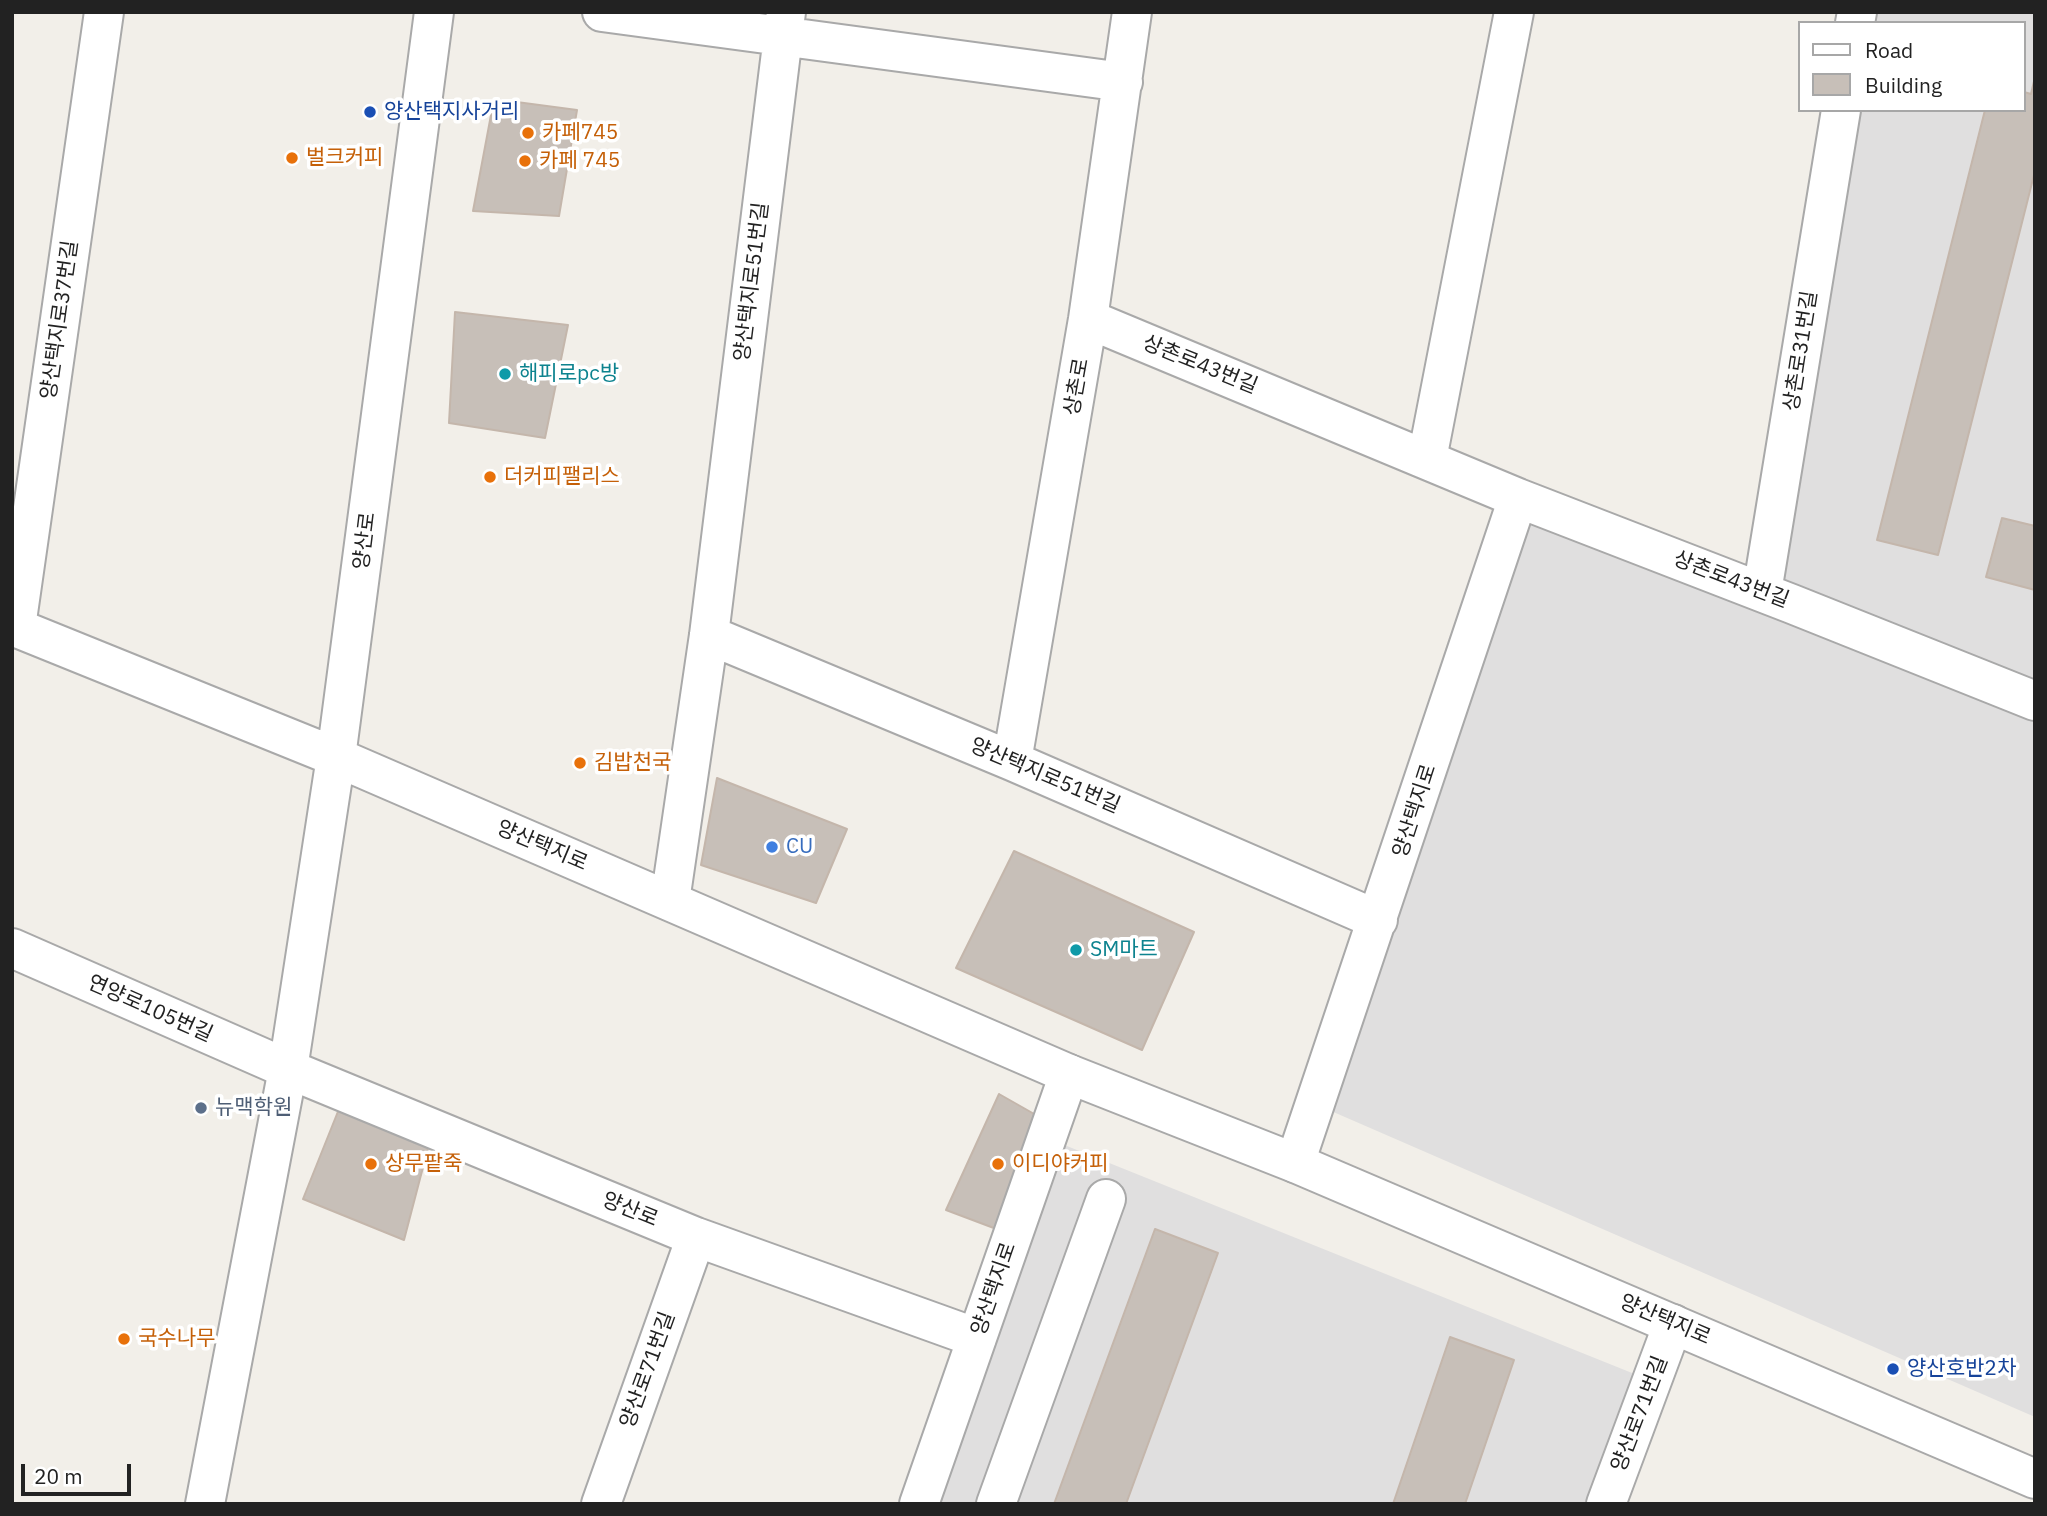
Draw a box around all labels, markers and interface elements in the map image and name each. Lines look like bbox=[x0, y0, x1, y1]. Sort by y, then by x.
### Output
legend bbox=[1798, 21, 2026, 112]
text: Road bbox=[1865, 36, 1913, 64]
text: Building bbox=[1865, 71, 1942, 99]
place label: 양산택지사거리 bbox=[384, 99, 519, 125]
marker: 양산택지사거리 bbox=[362, 104, 378, 120]
place label: 카페745 bbox=[542, 120, 618, 146]
marker: 카페745 bbox=[520, 125, 536, 141]
place label: 벌크커피 bbox=[306, 145, 383, 171]
place label: 카페 745 bbox=[539, 148, 620, 174]
marker: 벌크커피 bbox=[284, 150, 300, 166]
marker: 카페 745 bbox=[517, 153, 533, 169]
street label: 양산택지로51번길 bbox=[730, 201, 774, 363]
street label: 양산택지로37번길 bbox=[36, 239, 84, 401]
street label: 상촌로31번길 bbox=[1779, 289, 1823, 413]
street label: 상촌로43번길 bbox=[1139, 331, 1261, 399]
street label: 상촌로 bbox=[1060, 356, 1094, 418]
place label: 해피로pc방 bbox=[519, 361, 619, 387]
marker: 해피로pc방 bbox=[497, 366, 513, 382]
place label: 더커피팰리스 bbox=[504, 464, 620, 490]
marker: 더커피팰리스 bbox=[482, 469, 498, 485]
street label: 양산로 bbox=[349, 511, 381, 571]
street label: 상촌로43번길 bbox=[1670, 546, 1792, 614]
street label: 양산택지로51번길 bbox=[966, 733, 1124, 819]
place label: 김밥천국 bbox=[594, 750, 671, 776]
marker: 김밥천국 bbox=[572, 755, 588, 771]
street label: 양산택지로 bbox=[1388, 761, 1442, 861]
street label: 양산택지로 bbox=[493, 816, 591, 876]
place label: CU bbox=[786, 834, 813, 860]
marker: CU bbox=[764, 839, 780, 855]
place label: SM마트 bbox=[1090, 937, 1158, 963]
marker: SM마트 bbox=[1068, 942, 1084, 958]
street label: 연양로105번길 bbox=[83, 970, 217, 1048]
place label: 뉴맥학원 bbox=[215, 1095, 292, 1121]
marker: 뉴맥학원 bbox=[193, 1100, 209, 1116]
place label: 상무팥죽 bbox=[385, 1151, 462, 1177]
place label: 이디야커피 bbox=[1012, 1151, 1109, 1177]
marker: 상무팥죽 bbox=[363, 1156, 379, 1172]
marker: 이디야커피 bbox=[990, 1156, 1006, 1172]
street label: 양산로 bbox=[598, 1187, 662, 1233]
street label: 양산택지로 bbox=[966, 1239, 1022, 1339]
street label: 양산택지로 bbox=[1616, 1290, 1714, 1350]
street label: 양산로71번길 bbox=[615, 1308, 681, 1432]
place label: 국수나무 bbox=[138, 1326, 215, 1352]
marker: 국수나무 bbox=[116, 1331, 132, 1347]
street label: 양산로71번길 bbox=[1606, 1353, 1674, 1475]
place label: 양산호반2차 bbox=[1907, 1356, 2016, 1382]
marker: 양산호반2차 bbox=[1885, 1361, 1901, 1377]
scale bar bbox=[24, 1450, 135, 1494]
text: 20 m bbox=[34, 1462, 83, 1490]

